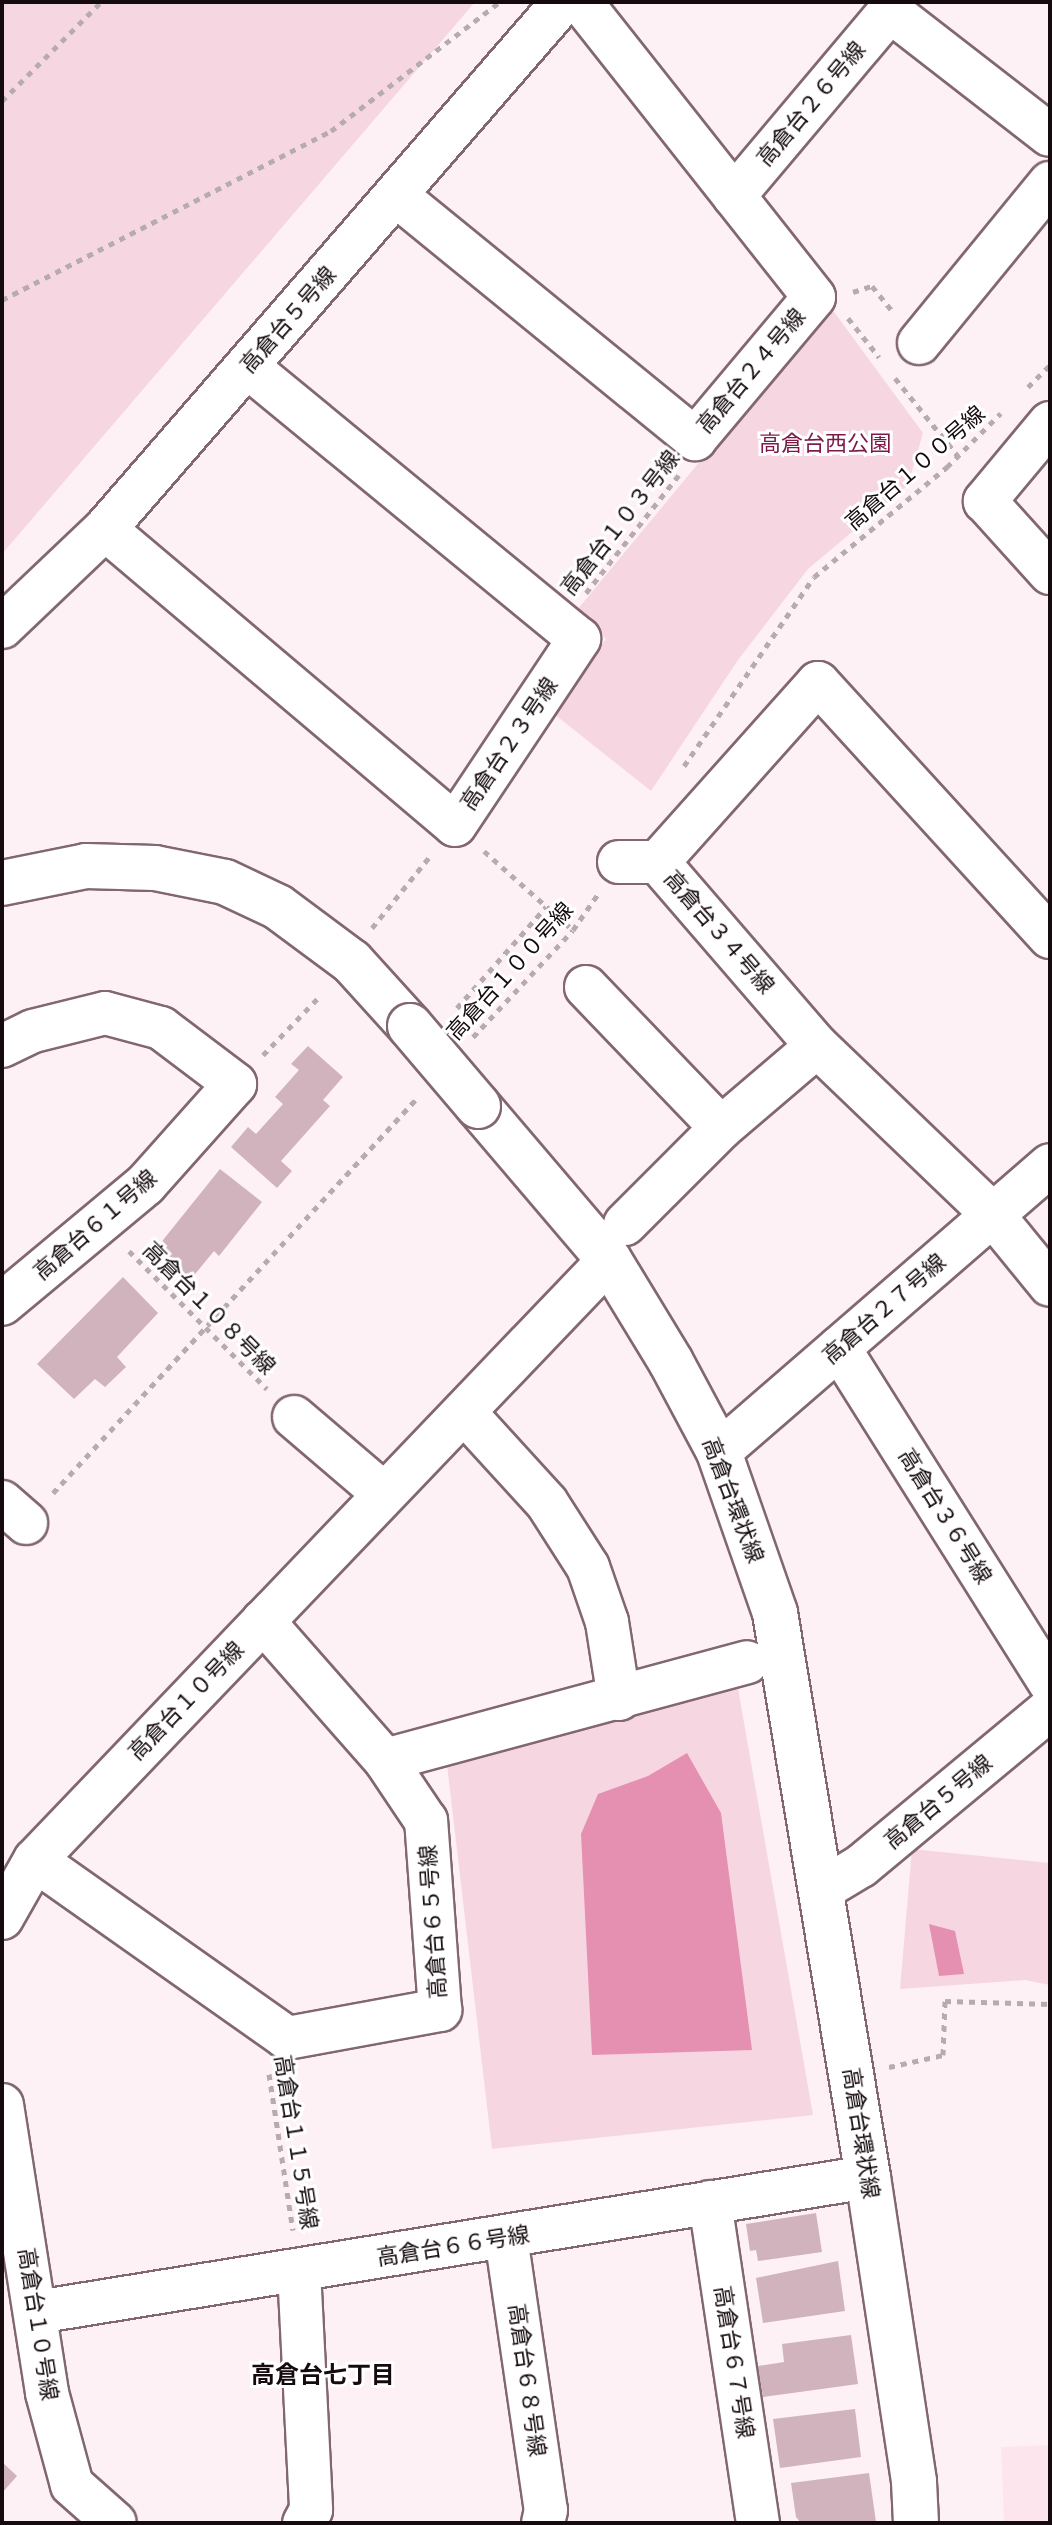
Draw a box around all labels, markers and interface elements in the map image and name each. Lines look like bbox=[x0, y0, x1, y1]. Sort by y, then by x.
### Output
street label: 高倉台２６号線 bbox=[751, 37, 871, 171]
street label: 高倉台５号線 bbox=[235, 262, 341, 378]
street label: 高倉台２４号線 bbox=[691, 304, 811, 438]
street label: 高倉台１００号線 bbox=[840, 400, 990, 536]
park label: 高倉台西公園 bbox=[759, 431, 891, 457]
street label: 高倉台１０３号線 bbox=[555, 446, 685, 600]
street label: 高倉台２３号線 bbox=[455, 673, 563, 815]
street label: 高倉台３４号線 bbox=[659, 865, 779, 999]
street label: 高倉台１００号線 bbox=[441, 897, 579, 1045]
street label: 高倉台６１号線 bbox=[28, 1165, 162, 1285]
street label: 高倉台１０８号線 bbox=[137, 1236, 281, 1380]
street label: 高倉台２７号線 bbox=[817, 1249, 951, 1369]
street label: 高倉台環状線 bbox=[697, 1434, 769, 1566]
street label: 高倉台３６号線 bbox=[893, 1444, 997, 1588]
street label: 高倉台１０号線 bbox=[123, 1636, 249, 1766]
street label: 高倉台５号線 bbox=[879, 1749, 997, 1855]
street label: 高倉台６５号線 bbox=[414, 1844, 452, 2000]
street label: 高倉台１１５号線 bbox=[269, 2053, 323, 2231]
street label: 高倉台環状線 bbox=[838, 2066, 884, 2200]
street label: 高倉台６６号線 bbox=[375, 2221, 531, 2271]
street label: 高倉台１０号線 bbox=[13, 2246, 63, 2402]
street label: 高倉台６７号線 bbox=[709, 2284, 759, 2440]
street label: 高倉台６８号線 bbox=[503, 2302, 551, 2458]
district label: 高倉台七丁目 bbox=[251, 2362, 395, 2390]

